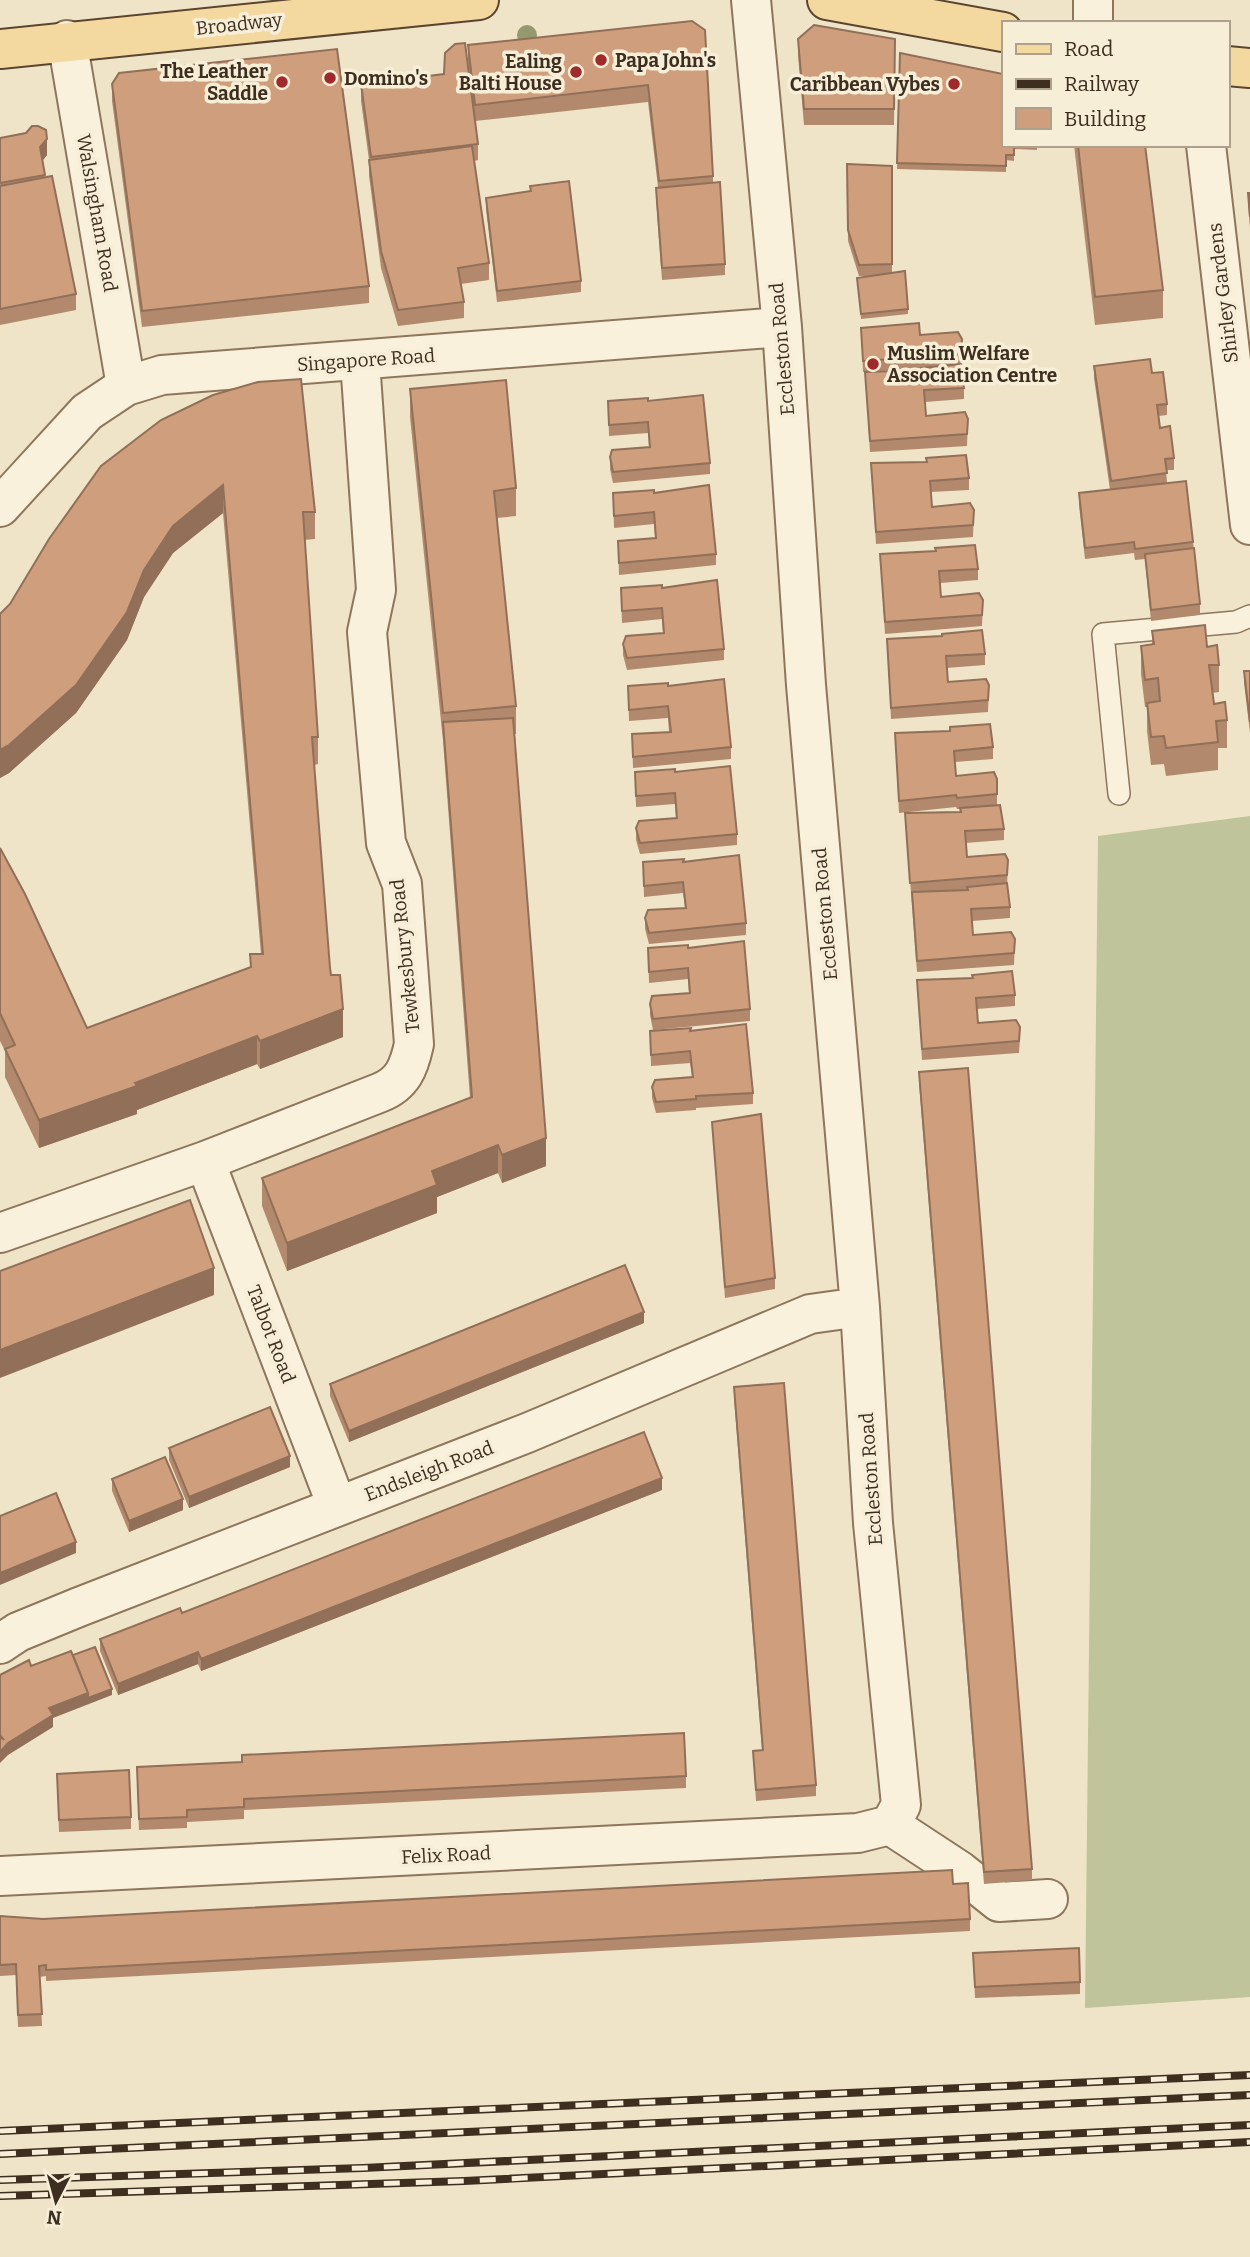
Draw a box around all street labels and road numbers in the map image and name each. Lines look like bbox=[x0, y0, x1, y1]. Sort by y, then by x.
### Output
street label: Broadway bbox=[195, 8, 284, 40]
street label: Walsingham Road bbox=[72, 132, 122, 294]
street label: Shirley Gardens bbox=[1203, 222, 1243, 364]
street label: Eccleston Road bbox=[765, 282, 799, 416]
street label: Singapore Road bbox=[296, 344, 436, 376]
street label: Eccleston Road bbox=[808, 847, 842, 981]
street label: Tewkesbury Road bbox=[385, 878, 425, 1034]
street label: Talbot Road bbox=[242, 1282, 300, 1386]
street label: Eccleston Road bbox=[855, 1412, 887, 1546]
street label: Endsleigh Road bbox=[361, 1436, 497, 1506]
street label: Felix Road bbox=[400, 1841, 492, 1869]

